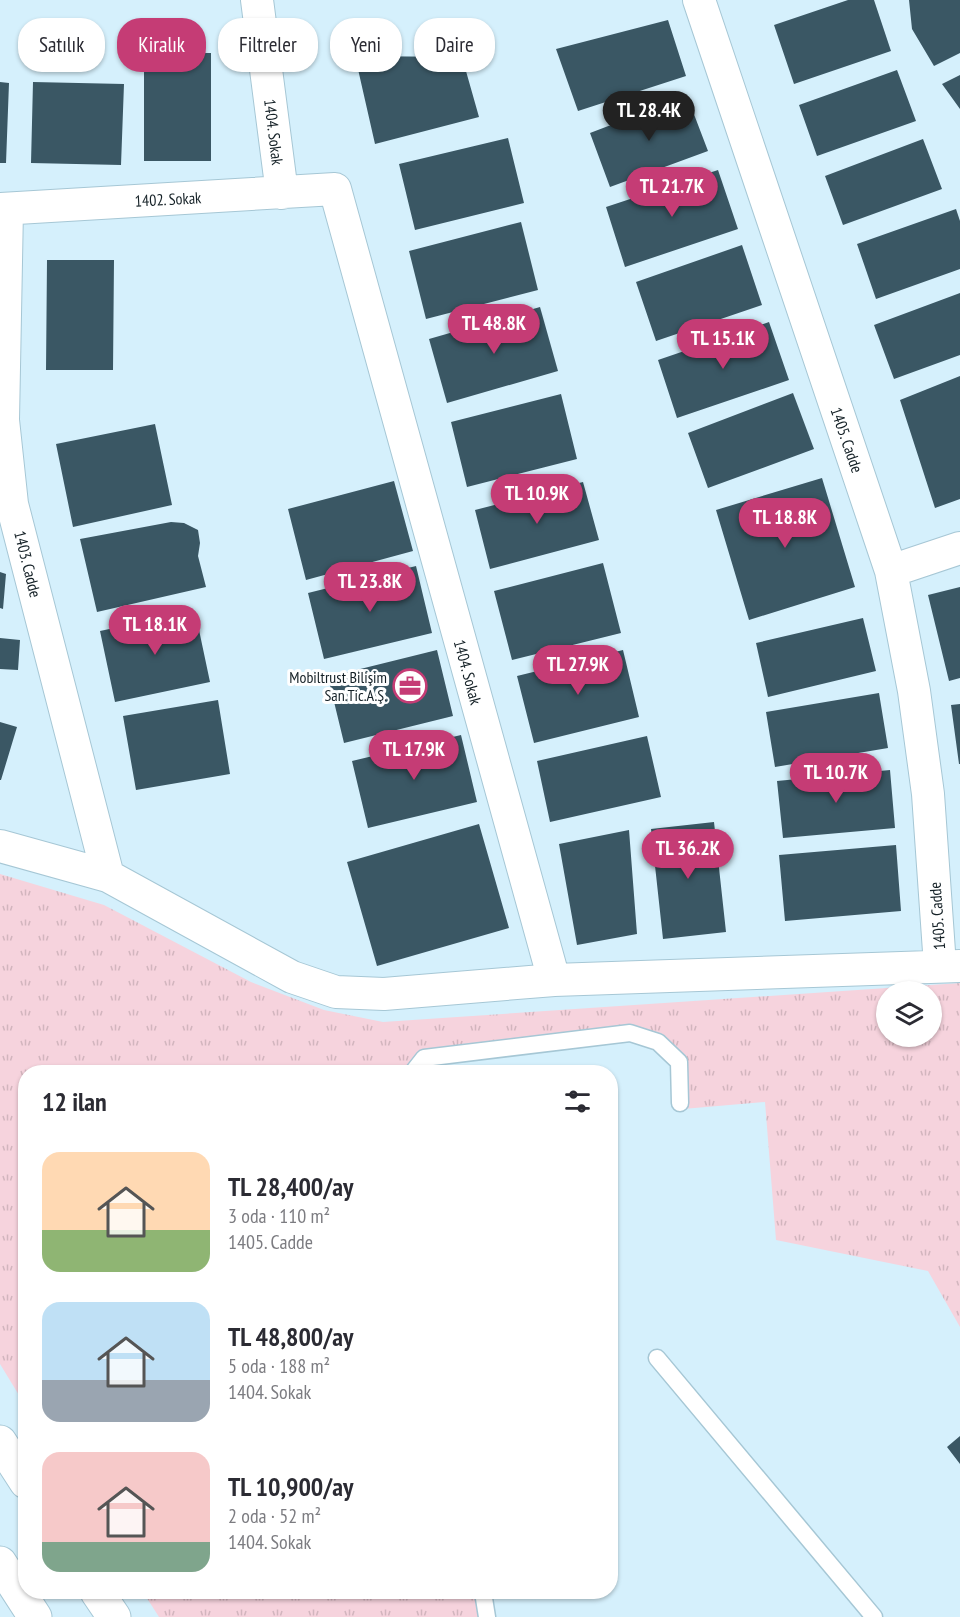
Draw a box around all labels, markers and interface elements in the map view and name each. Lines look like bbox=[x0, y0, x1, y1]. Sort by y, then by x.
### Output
chip: Satılık bbox=[18, 18, 105, 72]
chip: Kiralık bbox=[117, 18, 206, 72]
chip: Filtreler bbox=[218, 18, 318, 72]
chip: Yeni bbox=[330, 18, 402, 72]
chip: Daire bbox=[414, 18, 495, 72]
pin: TL 28.4K bbox=[587, 91, 711, 142]
text: TL 28.4K bbox=[617, 97, 681, 123]
street label: 1404. Sokak bbox=[260, 98, 288, 167]
pin: TL 21.7K bbox=[610, 167, 734, 218]
text: TL 21.7K bbox=[640, 173, 704, 199]
street label: 1402. Sokak bbox=[134, 187, 203, 211]
pin: TL 48.8K bbox=[432, 304, 556, 355]
text: TL 48.8K bbox=[462, 310, 526, 336]
pin: TL 15.1K bbox=[661, 319, 785, 370]
text: TL 15.1K bbox=[691, 325, 755, 351]
street label: 1405. Cadde bbox=[826, 405, 868, 475]
pin: TL 10.9K bbox=[475, 474, 599, 525]
text: TL 10.9K bbox=[505, 480, 569, 506]
pin: TL 18.8K bbox=[723, 498, 847, 549]
text: TL 18.8K bbox=[753, 504, 817, 530]
street label: 1403. Cadde bbox=[10, 529, 46, 599]
pin: TL 23.8K bbox=[308, 562, 432, 613]
text: TL 23.8K bbox=[338, 568, 402, 594]
pin: TL 18.1K bbox=[93, 605, 217, 656]
text: TL 18.1K bbox=[123, 611, 187, 637]
street label: 1404. Sokak bbox=[450, 637, 486, 707]
pin: TL 27.9K bbox=[516, 645, 640, 696]
text: TL 27.9K bbox=[547, 651, 609, 677]
place label: Mobiltrust Bilişim San.Tic.A.Ş. bbox=[289, 667, 387, 705]
office icon: Mobiltrust Bilişim San.Tic.A.Ş. bbox=[392, 668, 428, 704]
pin: TL 17.9K bbox=[352, 730, 476, 781]
text: TL 17.9K bbox=[383, 736, 445, 762]
pin: TL 10.7K bbox=[774, 753, 898, 804]
text: TL 10.7K bbox=[804, 759, 868, 785]
pin: TL 36.2K bbox=[626, 829, 750, 880]
text: TL 36.2K bbox=[656, 835, 720, 861]
street label: 1405. Cadde bbox=[925, 881, 949, 951]
map controls bbox=[876, 981, 942, 1047]
button: layers bbox=[876, 981, 942, 1047]
text: 12 ilan bbox=[42, 1085, 107, 1118]
icon: filters bbox=[561, 1085, 594, 1118]
text: TL 28,400/ay bbox=[228, 1170, 354, 1203]
icon: home bbox=[90, 1176, 162, 1248]
text: 3 oda · 110 m² bbox=[228, 1203, 330, 1229]
text: 1405. Cadde bbox=[228, 1229, 313, 1255]
text: TL 48,800/ay bbox=[228, 1320, 354, 1353]
icon: home bbox=[90, 1326, 162, 1398]
text: 5 oda · 188 m² bbox=[228, 1353, 330, 1379]
text: 1404. Sokak bbox=[228, 1379, 311, 1405]
text: TL 10,900/ay bbox=[228, 1470, 354, 1503]
icon: home bbox=[90, 1476, 162, 1548]
text: 2 oda · 52 m² bbox=[228, 1503, 321, 1529]
text: 1404. Sokak bbox=[228, 1529, 311, 1555]

